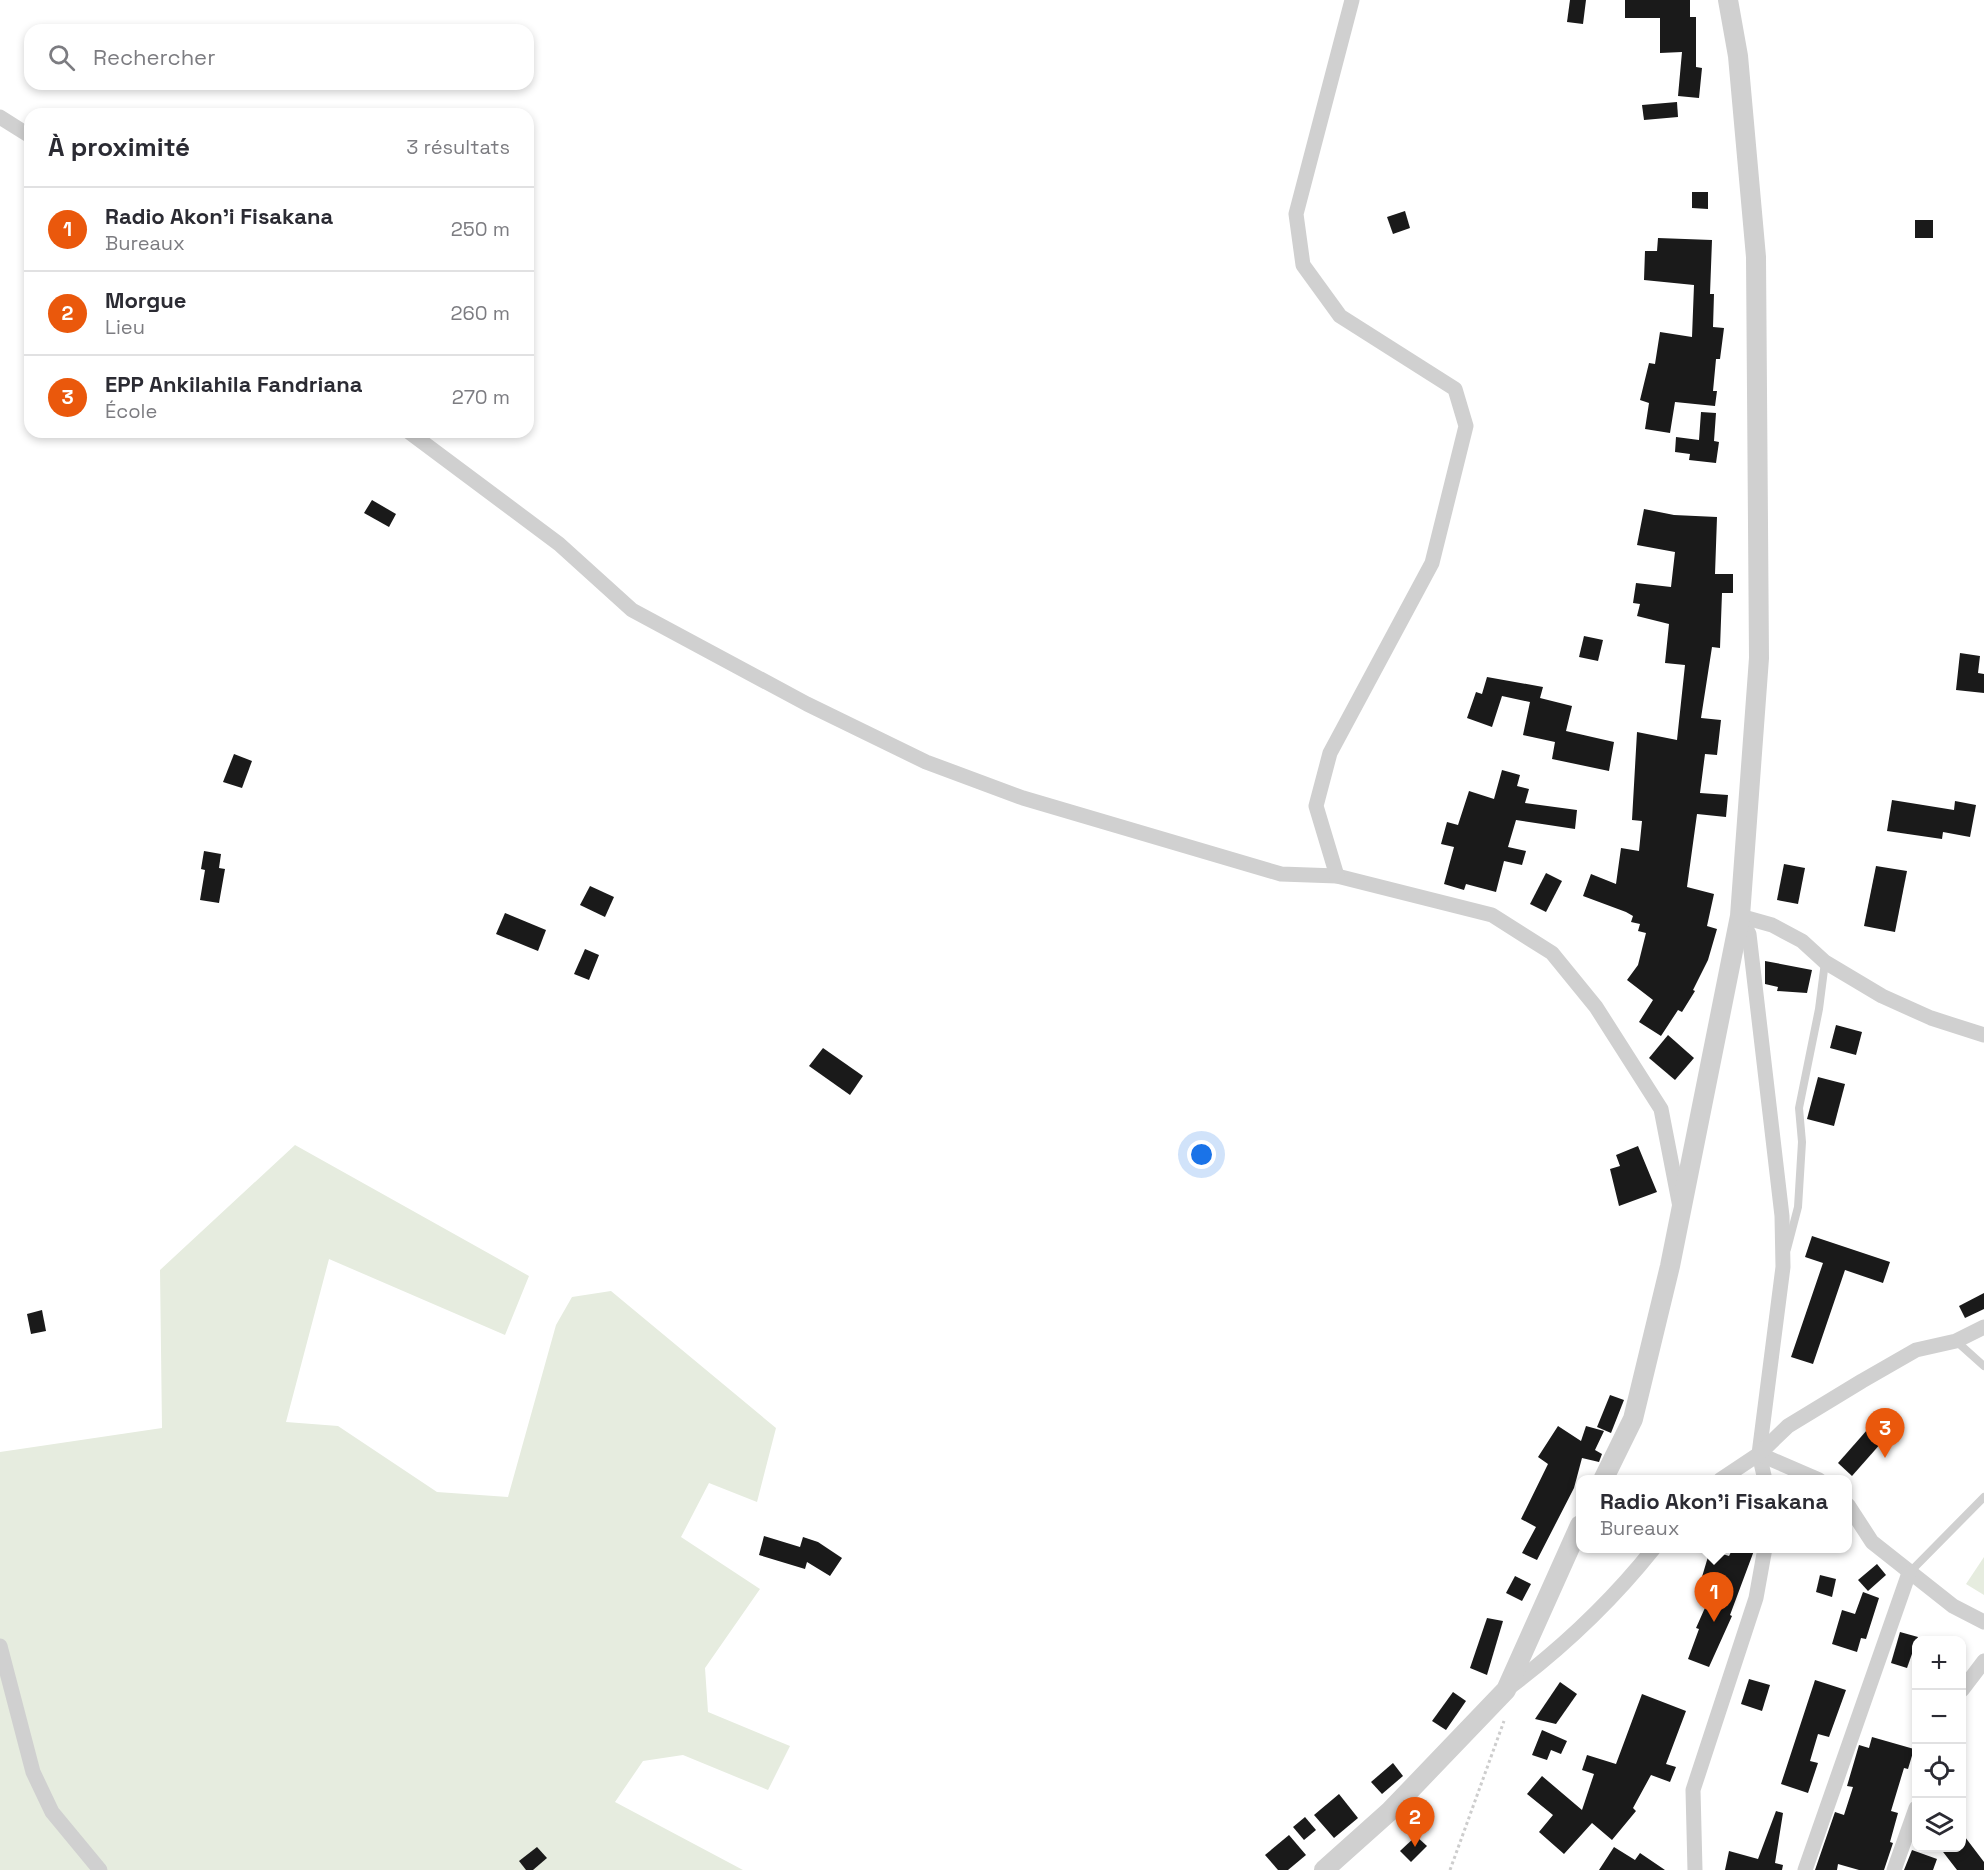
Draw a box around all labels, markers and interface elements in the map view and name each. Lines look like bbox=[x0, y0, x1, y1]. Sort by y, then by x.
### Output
search box bbox=[24, 24, 534, 90]
icon: search bbox=[45, 41, 78, 74]
text: Rechercher bbox=[93, 43, 215, 71]
text: À proximité bbox=[48, 130, 190, 164]
text: 3 résultats bbox=[406, 134, 510, 160]
text: Radio Akon'i Fisakana bbox=[105, 202, 333, 230]
text: 1 bbox=[63, 216, 72, 242]
text: 250 m bbox=[451, 216, 510, 242]
text: Bureaux bbox=[105, 230, 185, 256]
text: Morgue bbox=[105, 286, 186, 314]
text: 2 bbox=[62, 300, 73, 326]
text: 260 m bbox=[451, 300, 510, 326]
text: Lieu bbox=[105, 314, 145, 340]
text: EPP Ankilahila Fandriana bbox=[105, 370, 362, 398]
text: 3 bbox=[61, 384, 74, 410]
text: 270 m bbox=[452, 384, 510, 410]
text: École bbox=[105, 398, 157, 424]
your location bbox=[1187, 1140, 1216, 1169]
pin: 3 bbox=[1866, 1408, 1904, 1458]
popup bbox=[1576, 1475, 1852, 1553]
text: Radio Akon'i Fisakana bbox=[1600, 1487, 1828, 1515]
text: Bureaux bbox=[1600, 1515, 1680, 1541]
pin: 1 bbox=[1694, 1572, 1734, 1622]
map controls bbox=[1912, 1636, 1966, 1852]
button: + bbox=[1912, 1636, 1966, 1690]
button: − bbox=[1912, 1690, 1966, 1744]
button: locate bbox=[1912, 1744, 1966, 1798]
pin: 2 bbox=[1396, 1798, 1434, 1847]
button: layers bbox=[1912, 1798, 1966, 1852]

